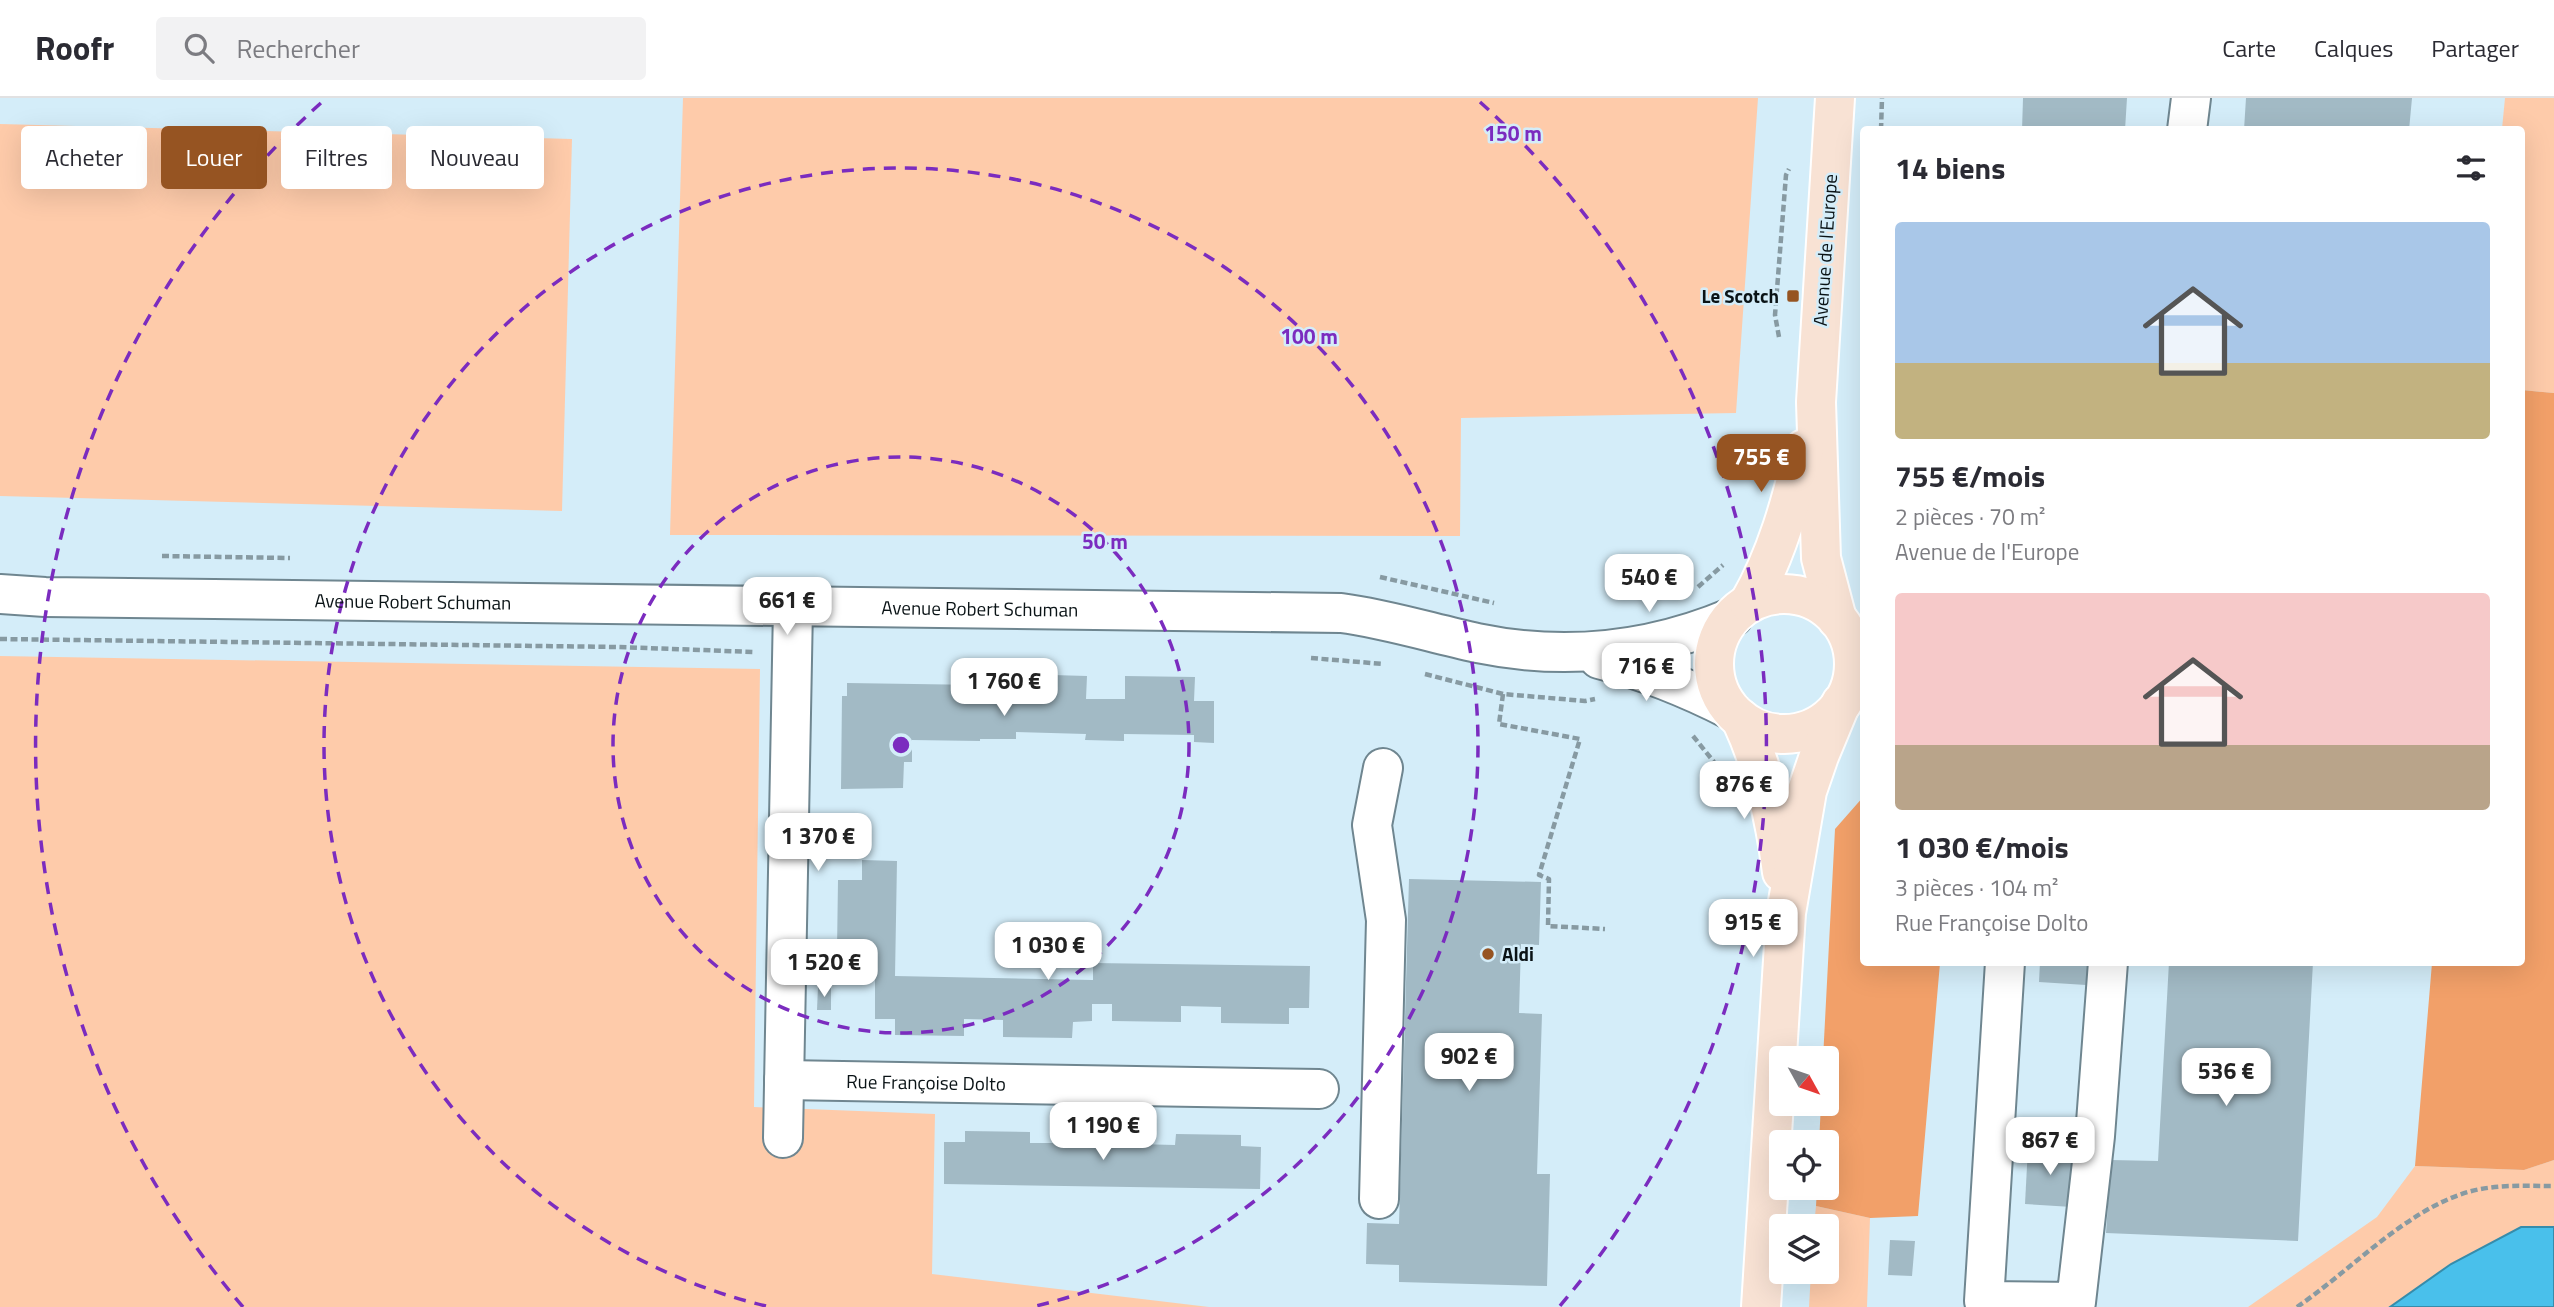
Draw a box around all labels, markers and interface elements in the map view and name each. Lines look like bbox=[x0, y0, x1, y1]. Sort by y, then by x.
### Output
search box bbox=[156, 17, 646, 80]
text: Roofr bbox=[35, 23, 114, 73]
icon: search bbox=[180, 29, 218, 67]
text: Rechercher bbox=[236, 29, 360, 68]
text: Carte bbox=[2222, 30, 2276, 66]
text: Calques bbox=[2314, 30, 2393, 66]
text: Partager bbox=[2431, 30, 2519, 66]
text: 150 m bbox=[1484, 117, 1542, 149]
chip: Acheter bbox=[21, 126, 147, 189]
chip: Louer bbox=[161, 126, 267, 189]
chip: Filtres bbox=[281, 126, 392, 189]
chip: Nouveau bbox=[406, 126, 544, 189]
text: 14 biens bbox=[1895, 145, 2005, 191]
icon: filters bbox=[2452, 149, 2490, 187]
street label: Avenue de l'Europe bbox=[1805, 173, 1844, 327]
icon: home bbox=[2130, 268, 2256, 394]
place label: Le Scotch bbox=[1701, 281, 1779, 310]
marker: Le Scotch bbox=[1785, 288, 1801, 304]
text: 100 m bbox=[1280, 320, 1338, 352]
pin: 755 € bbox=[1712, 434, 1810, 494]
text: 755 € bbox=[1733, 439, 1789, 474]
text: 755 €/mois bbox=[1895, 453, 2045, 499]
text: 2 pièces · 70 m² bbox=[1895, 499, 2046, 534]
text: 50 m bbox=[1082, 525, 1128, 557]
text: Avenue de l'Europe bbox=[1895, 534, 2079, 569]
pin: 540 € bbox=[1600, 554, 1698, 614]
text: 540 € bbox=[1621, 559, 1677, 594]
pin: 661 € bbox=[738, 578, 836, 637]
text: 661 € bbox=[759, 582, 815, 617]
street label: Avenue Robert Schuman bbox=[314, 585, 511, 617]
street label: Avenue Robert Schuman bbox=[881, 592, 1078, 624]
icon: home bbox=[2130, 639, 2256, 765]
pin: 716 € bbox=[1597, 644, 1695, 703]
text: 716 € bbox=[1618, 648, 1674, 683]
pin: 1 760 € bbox=[939, 658, 1069, 718]
text: 1 760 € bbox=[967, 663, 1041, 698]
centre of rings bbox=[889, 733, 913, 757]
pin: 876 € bbox=[1695, 762, 1793, 821]
text: 876 € bbox=[1716, 766, 1772, 801]
pin: 1 370 € bbox=[753, 814, 883, 873]
text: 1 370 € bbox=[781, 818, 855, 853]
text: 1 030 €/mois bbox=[1895, 824, 2069, 870]
text: 3 pièces · 104 m² bbox=[1895, 870, 2058, 905]
pin: 915 € bbox=[1704, 900, 1802, 959]
text: 915 € bbox=[1725, 904, 1781, 939]
text: Rue Françoise Dolto bbox=[1895, 905, 2088, 940]
pin: 1 030 € bbox=[983, 922, 1113, 982]
text: 1 030 € bbox=[1011, 927, 1085, 962]
place label: Aldi bbox=[1502, 939, 1534, 968]
pin: 1 520 € bbox=[759, 940, 889, 999]
text: 1 520 € bbox=[787, 944, 861, 979]
marker: Aldi bbox=[1480, 946, 1496, 962]
pin: 902 € bbox=[1420, 1034, 1518, 1093]
text: 902 € bbox=[1441, 1038, 1497, 1073]
north arrow bbox=[1769, 1046, 1839, 1116]
map controls bbox=[1769, 1046, 1839, 1284]
pin: 536 € bbox=[2177, 1048, 2275, 1108]
text: 536 € bbox=[2198, 1053, 2254, 1088]
street label: Rue Françoise Dolto bbox=[846, 1066, 1006, 1098]
pin: 1 190 € bbox=[1038, 1102, 1168, 1162]
text: 1 190 € bbox=[1066, 1107, 1140, 1142]
pin: 867 € bbox=[2001, 1118, 2099, 1177]
text: 867 € bbox=[2022, 1122, 2078, 1157]
button: locate bbox=[1769, 1130, 1839, 1200]
button: layers bbox=[1769, 1214, 1839, 1284]

